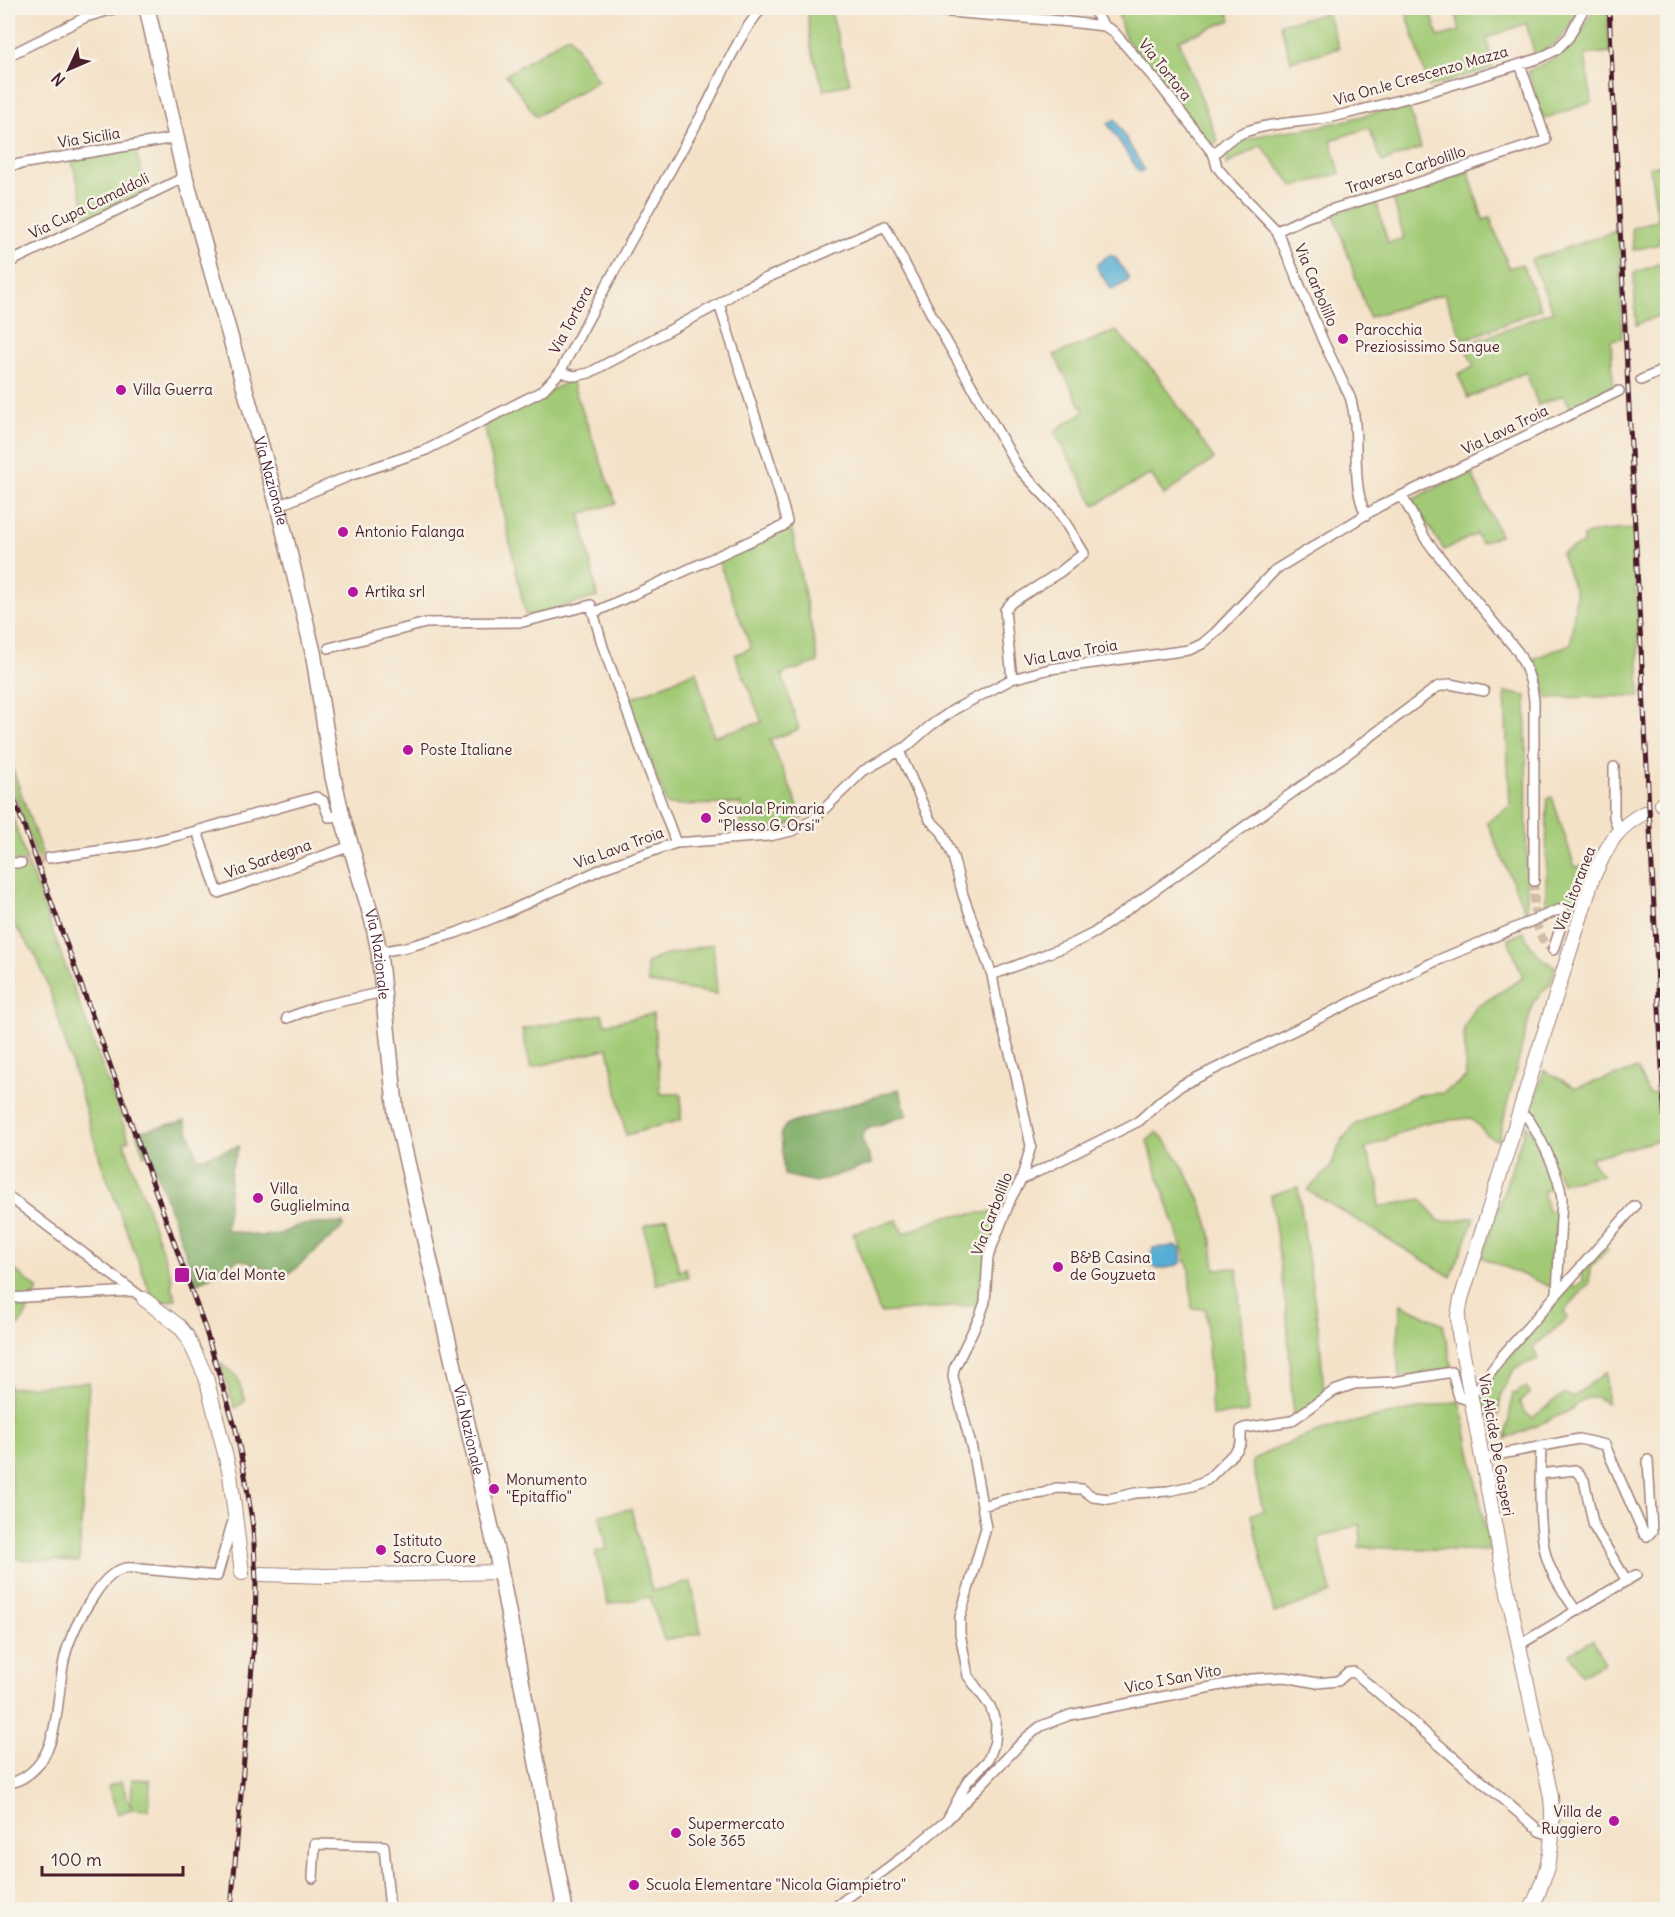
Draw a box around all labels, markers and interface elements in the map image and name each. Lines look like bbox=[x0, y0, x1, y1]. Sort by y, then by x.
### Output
street label: Via Tortora bbox=[1135, 35, 1196, 105]
north arrow bbox=[39, 39, 99, 99]
street label: Via On.le Crescenzo Mazza bbox=[1332, 41, 1511, 109]
text: N bbox=[47, 68, 69, 90]
street label: Via Sicilia bbox=[56, 123, 122, 152]
street label: Traversa Carbolillo bbox=[1344, 141, 1468, 198]
street label: Via Cupa Camaldoli bbox=[26, 168, 152, 243]
street label: Via Carbolillo bbox=[1291, 241, 1342, 329]
street label: Via Tortora bbox=[545, 282, 597, 357]
place label: Parocchia Preziosissimo Sangue bbox=[1355, 320, 1500, 356]
marker: Parocchia Preziosissimo Sangue bbox=[1336, 332, 1350, 346]
place label: Villa Guerra bbox=[133, 380, 213, 399]
marker: Villa Guerra bbox=[114, 383, 128, 397]
street label: Via Lava Troia bbox=[1458, 400, 1552, 459]
street label: Via Nazionale bbox=[250, 434, 292, 527]
place label: Antonio Falanga bbox=[355, 522, 465, 541]
marker: Antonio Falanga bbox=[336, 525, 350, 539]
place label: Artika srl bbox=[365, 582, 425, 601]
marker: Artika srl bbox=[346, 585, 360, 599]
street label: Via Lava Troia bbox=[1023, 635, 1119, 670]
place label: Poste Italiane bbox=[420, 740, 512, 759]
marker: Poste Italiane bbox=[401, 743, 415, 757]
place label: Scuola Primaria "Plesso G. Orsi" bbox=[718, 799, 825, 835]
marker: Scuola Primaria "Plesso G. Orsi" bbox=[699, 811, 713, 825]
street label: Via Lava Troia bbox=[571, 822, 667, 873]
street label: Via Sardegna bbox=[222, 835, 314, 882]
street label: Via Litoranea bbox=[1550, 843, 1600, 934]
street label: Via Nazionale bbox=[361, 907, 394, 1001]
street label: Via Carbolillo bbox=[967, 1169, 1016, 1258]
place label: Villa Guglielmina bbox=[270, 1179, 350, 1215]
marker: Villa Guglielmina bbox=[251, 1191, 265, 1205]
place label: B&B Casina de Goyzueta bbox=[1070, 1248, 1156, 1284]
marker: B&B Casina de Goyzueta bbox=[1051, 1260, 1065, 1274]
place label: Via del Monte bbox=[195, 1265, 286, 1284]
marker: Via del Monte bbox=[173, 1266, 191, 1284]
street label: Via Alcide De Gasperi bbox=[1475, 1372, 1518, 1517]
street label: Via Nazionale bbox=[450, 1383, 489, 1477]
place label: Monumento "Epitaffio" bbox=[506, 1470, 587, 1506]
marker: Monumento "Epitaffio" bbox=[487, 1482, 501, 1496]
place label: Istituto Sacro Cuore bbox=[393, 1531, 476, 1567]
marker: Istituto Sacro Cuore bbox=[374, 1543, 388, 1557]
street label: Vico I San Vito bbox=[1123, 1660, 1223, 1697]
place label: Villa de Ruggiero bbox=[1541, 1802, 1602, 1838]
place label: Supermercato Sole 365 bbox=[688, 1814, 785, 1850]
marker: Villa de Ruggiero bbox=[1607, 1814, 1621, 1828]
marker: Supermercato Sole 365 bbox=[669, 1826, 683, 1840]
scale bar bbox=[42, 1839, 183, 1877]
text: 100 m bbox=[51, 1848, 102, 1871]
place label: Scuola Elementare "Nicola Giampietro" bbox=[646, 1875, 906, 1894]
marker: Scuola Elementare "Nicola Giampietro" bbox=[627, 1878, 641, 1892]

